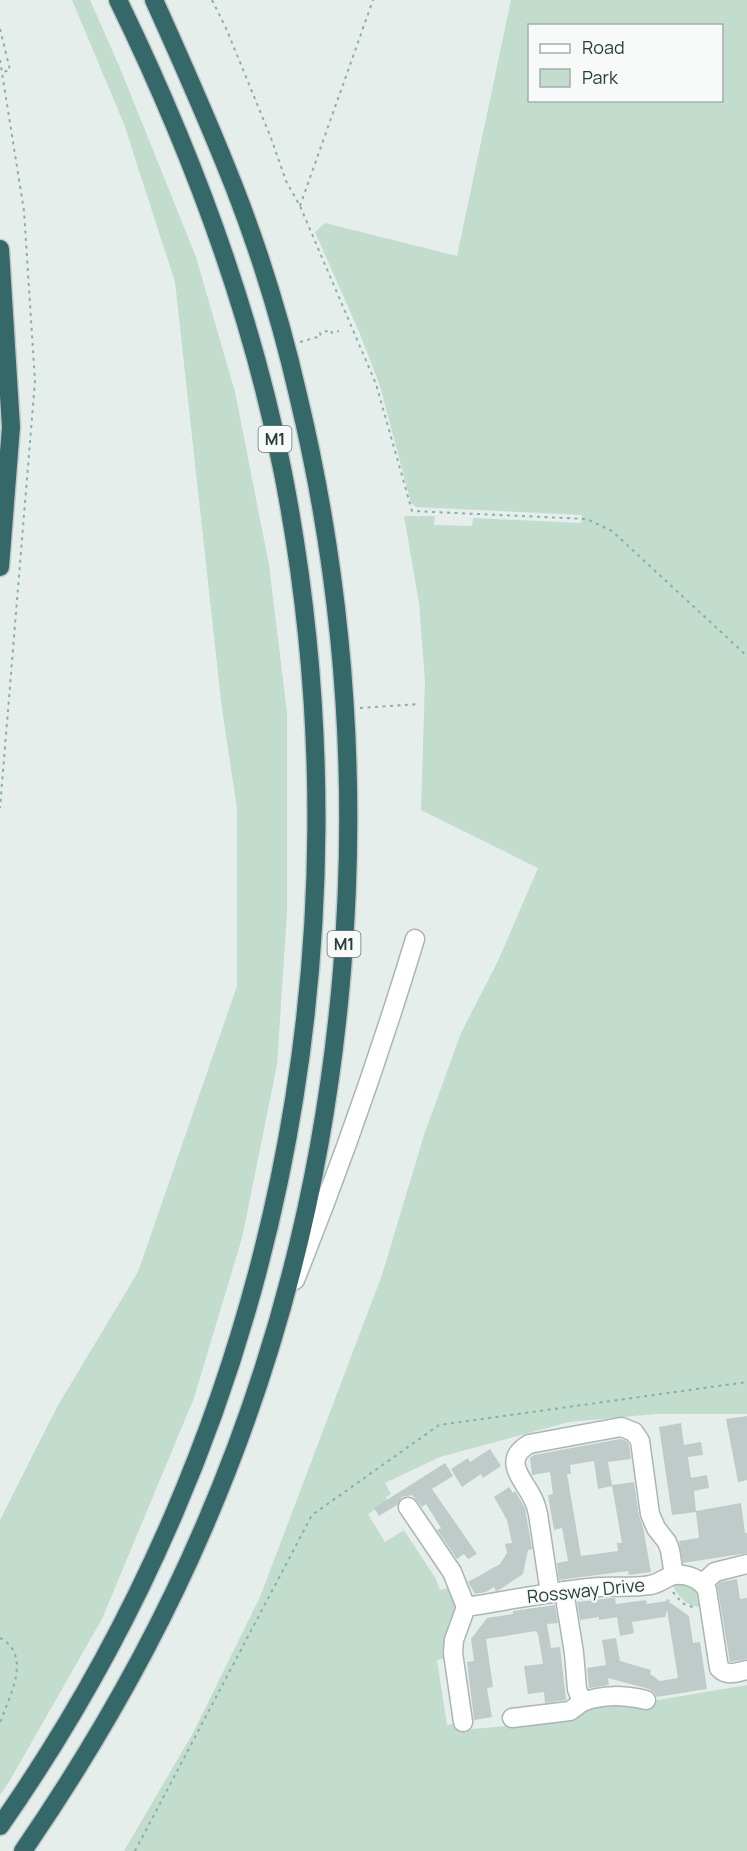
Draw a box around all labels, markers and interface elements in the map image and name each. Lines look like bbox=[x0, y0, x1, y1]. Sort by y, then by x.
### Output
legend bbox=[528, 24, 723, 102]
text: Road bbox=[582, 35, 625, 59]
text: Park bbox=[582, 65, 619, 89]
road number: M1 bbox=[258, 426, 292, 452]
road number: M1 bbox=[328, 931, 360, 957]
street label: Rossway Drive bbox=[526, 1572, 646, 1608]

